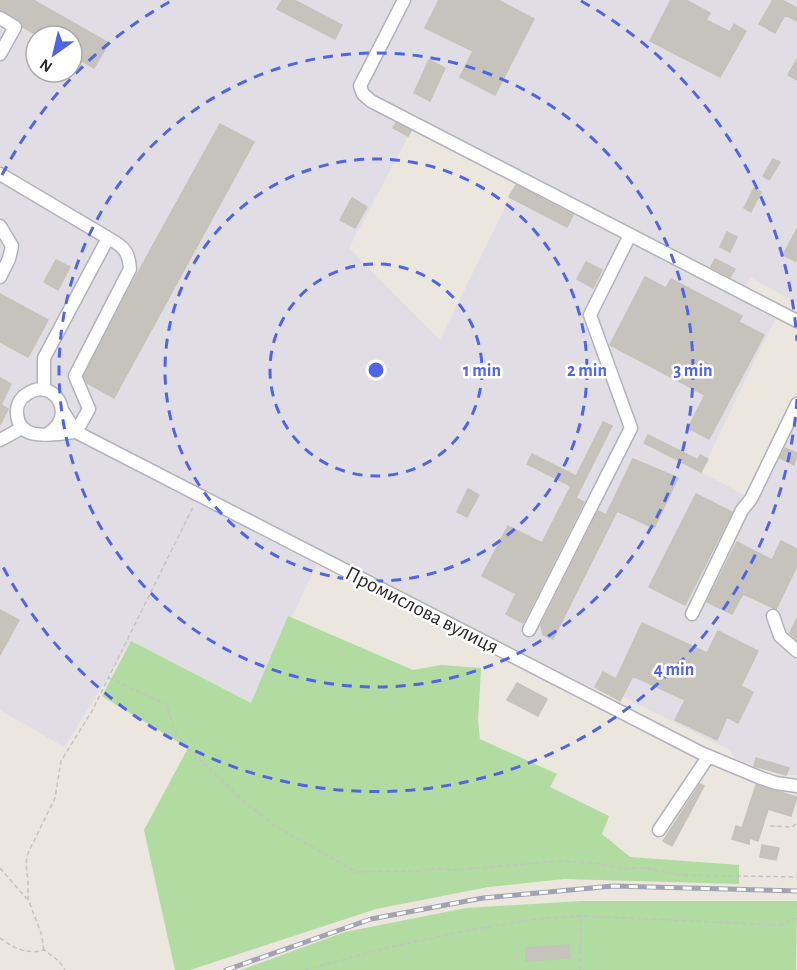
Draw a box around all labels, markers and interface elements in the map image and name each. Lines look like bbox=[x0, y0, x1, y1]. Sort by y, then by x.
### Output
north arrow bbox=[24, 24, 84, 84]
text: N bbox=[37, 56, 55, 75]
centre of rings bbox=[366, 360, 386, 380]
text: 1 min bbox=[463, 362, 501, 380]
text: 2 min bbox=[567, 362, 607, 380]
text: 3 min bbox=[673, 362, 713, 380]
street label: Промислова вулиця bbox=[342, 562, 502, 658]
text: 4 min bbox=[654, 661, 694, 679]

